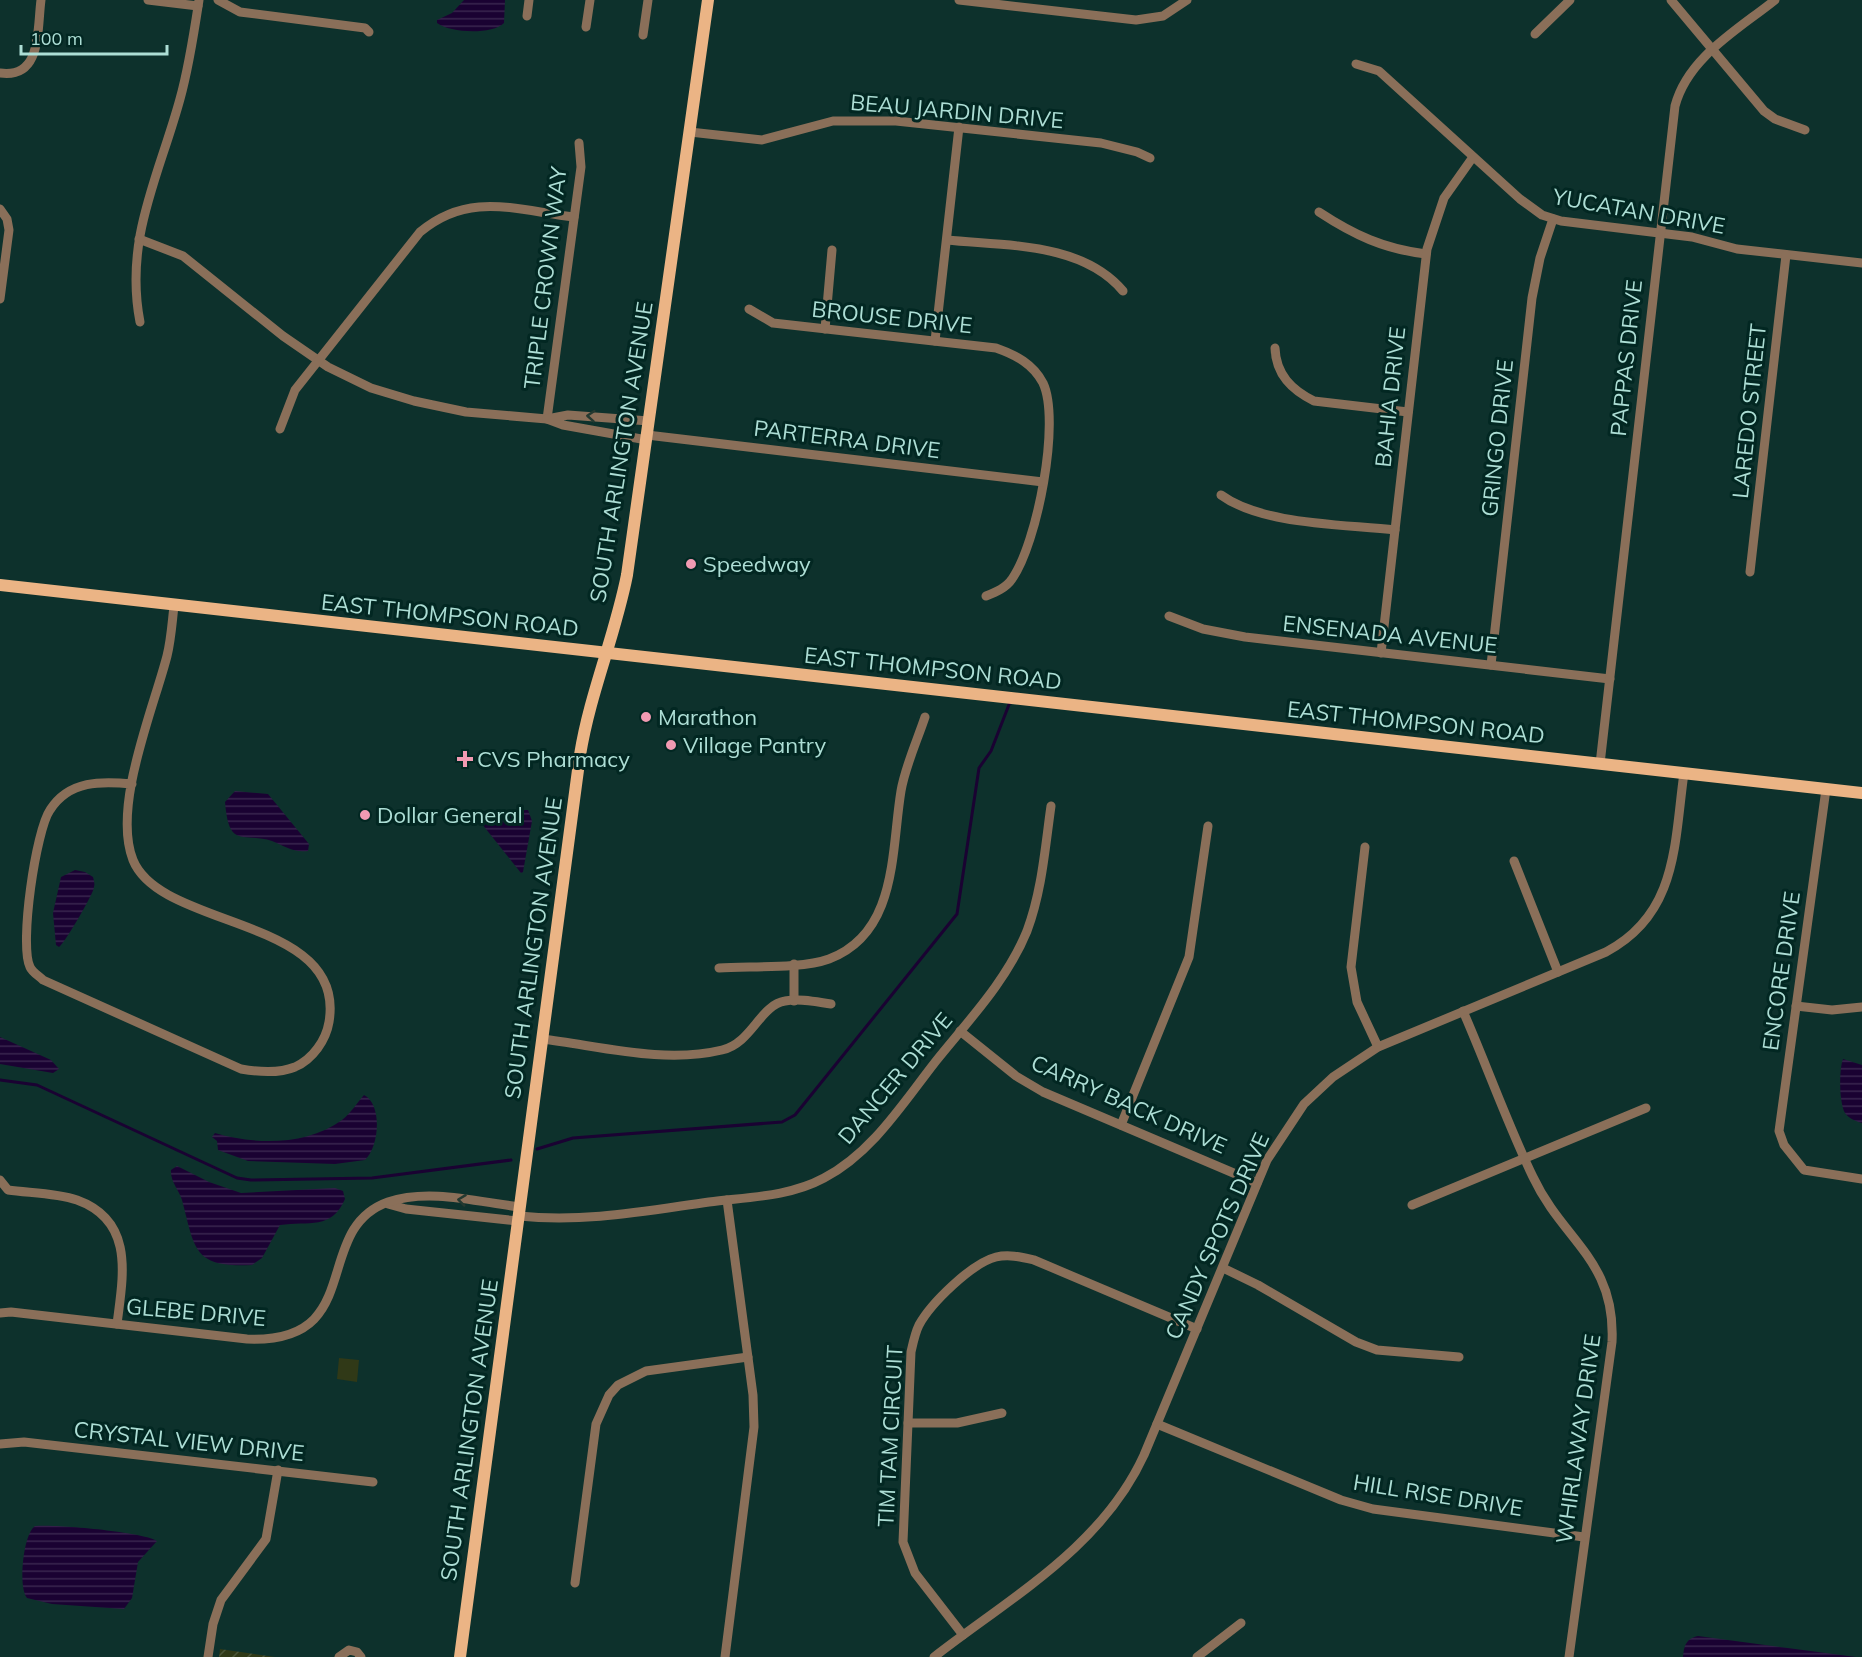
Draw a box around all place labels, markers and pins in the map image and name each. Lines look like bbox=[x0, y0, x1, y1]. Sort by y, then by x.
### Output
place label: Speedway bbox=[703, 550, 811, 578]
marker: Speedway bbox=[684, 557, 698, 571]
place label: Marathon bbox=[658, 703, 757, 731]
marker: Marathon bbox=[639, 710, 653, 724]
place label: Village Pantry bbox=[683, 731, 826, 759]
marker: Village Pantry bbox=[664, 738, 678, 752]
place label: CVS Pharmacy bbox=[477, 745, 630, 773]
marker: CVS Pharmacy bbox=[458, 752, 472, 766]
place label: Dollar General bbox=[377, 801, 523, 829]
marker: Dollar General bbox=[358, 808, 372, 822]

